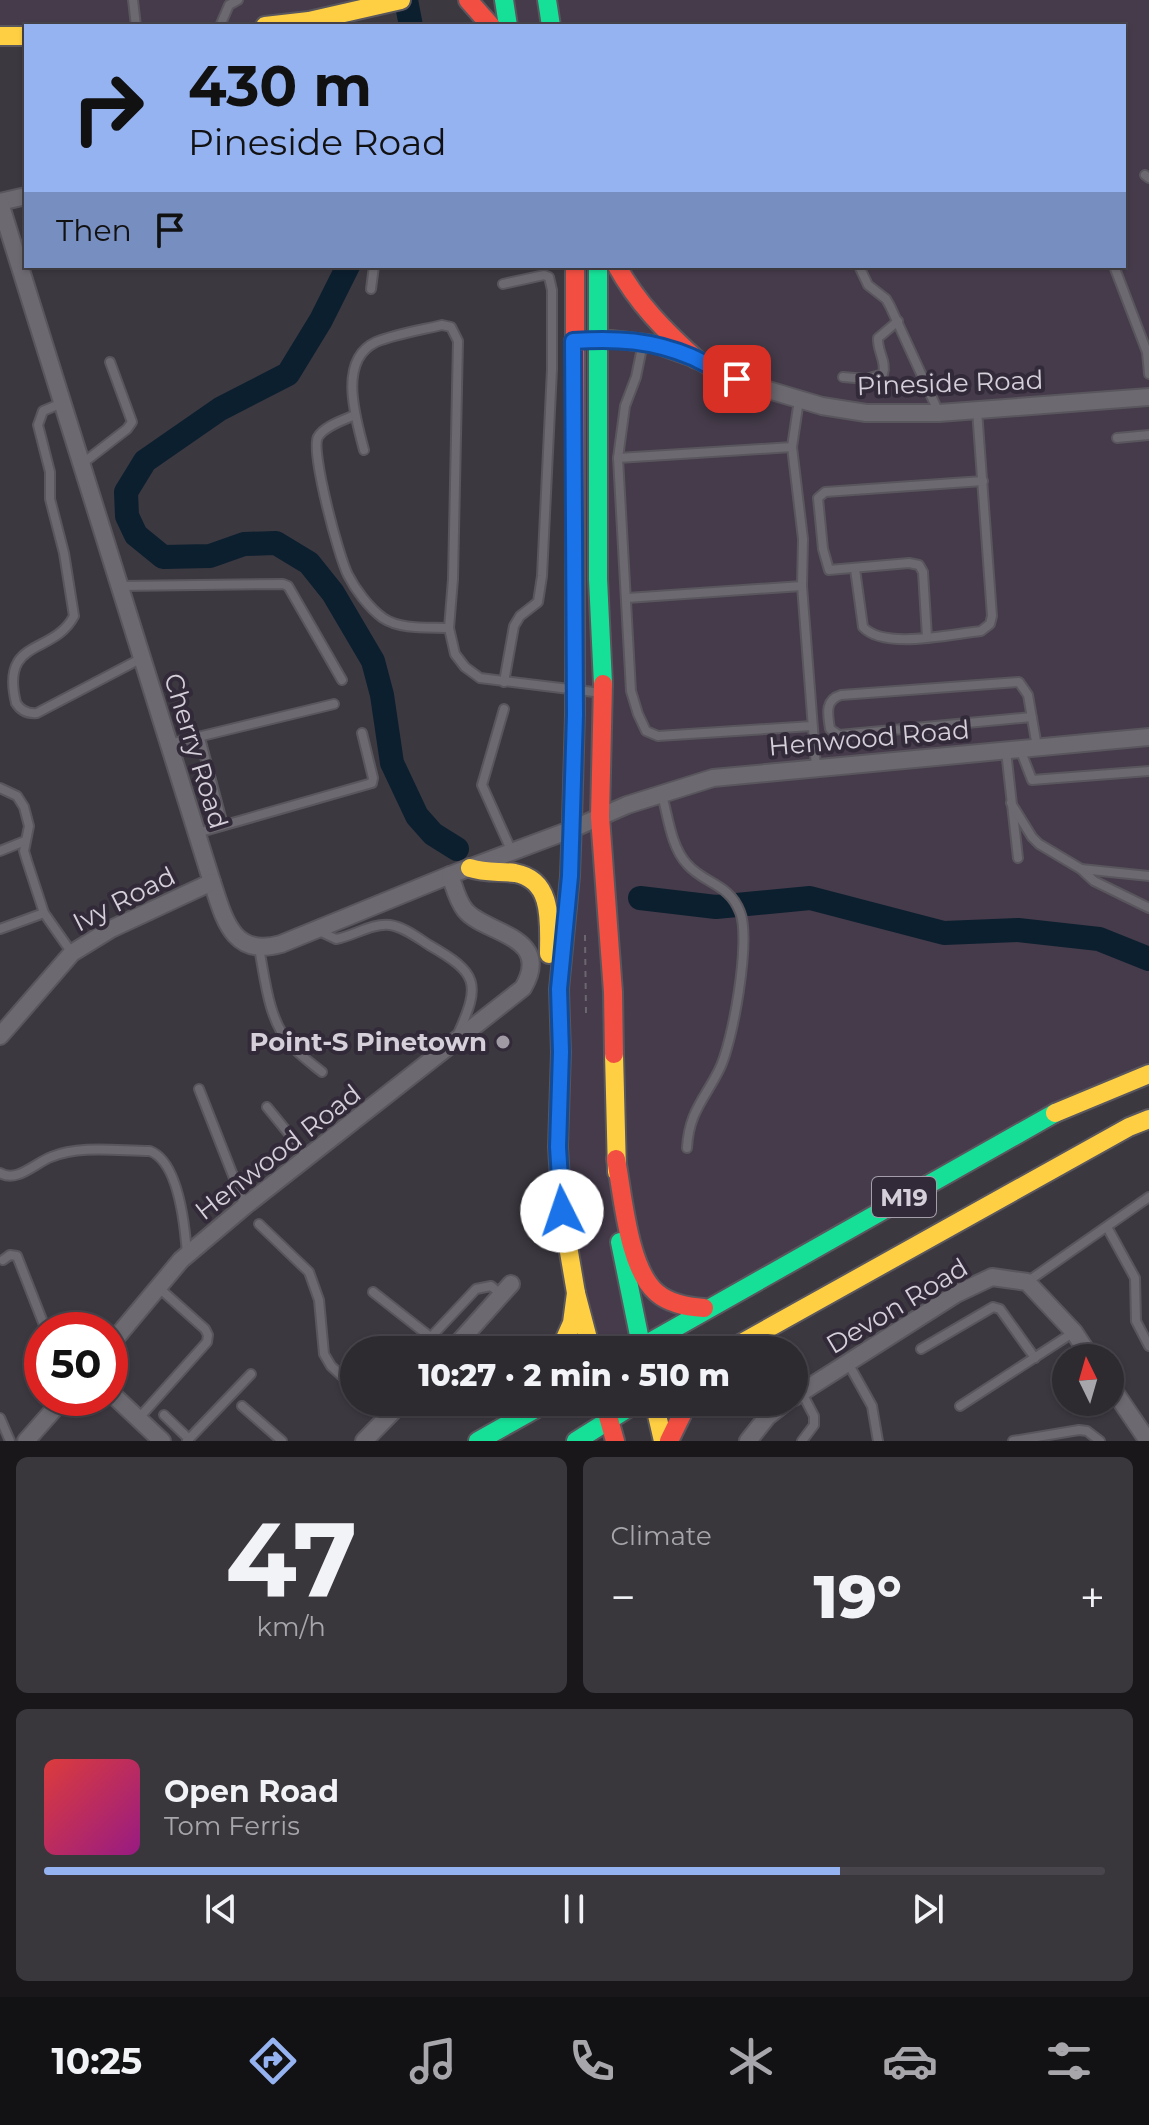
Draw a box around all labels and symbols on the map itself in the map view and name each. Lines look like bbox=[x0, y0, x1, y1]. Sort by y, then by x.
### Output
pin bbox=[703, 345, 771, 413]
street label: Pineside Road bbox=[856, 364, 1044, 402]
street label: Cherry Road bbox=[157, 669, 235, 833]
street label: Henwood Road bbox=[767, 713, 971, 763]
street label: Ivy Road bbox=[67, 860, 181, 938]
place label: Point-S Pinetown bbox=[250, 1026, 487, 1058]
marker: Point-S Pinetown bbox=[494, 1033, 512, 1051]
street label: Henwood Road bbox=[189, 1077, 367, 1227]
position arrow bbox=[520, 1169, 604, 1253]
road number: M19 bbox=[872, 1177, 936, 1217]
street label: Devon Road bbox=[820, 1251, 974, 1361]
speed limit sign: 50 bbox=[24, 1312, 128, 1416]
north arrow bbox=[1052, 1344, 1124, 1416]

